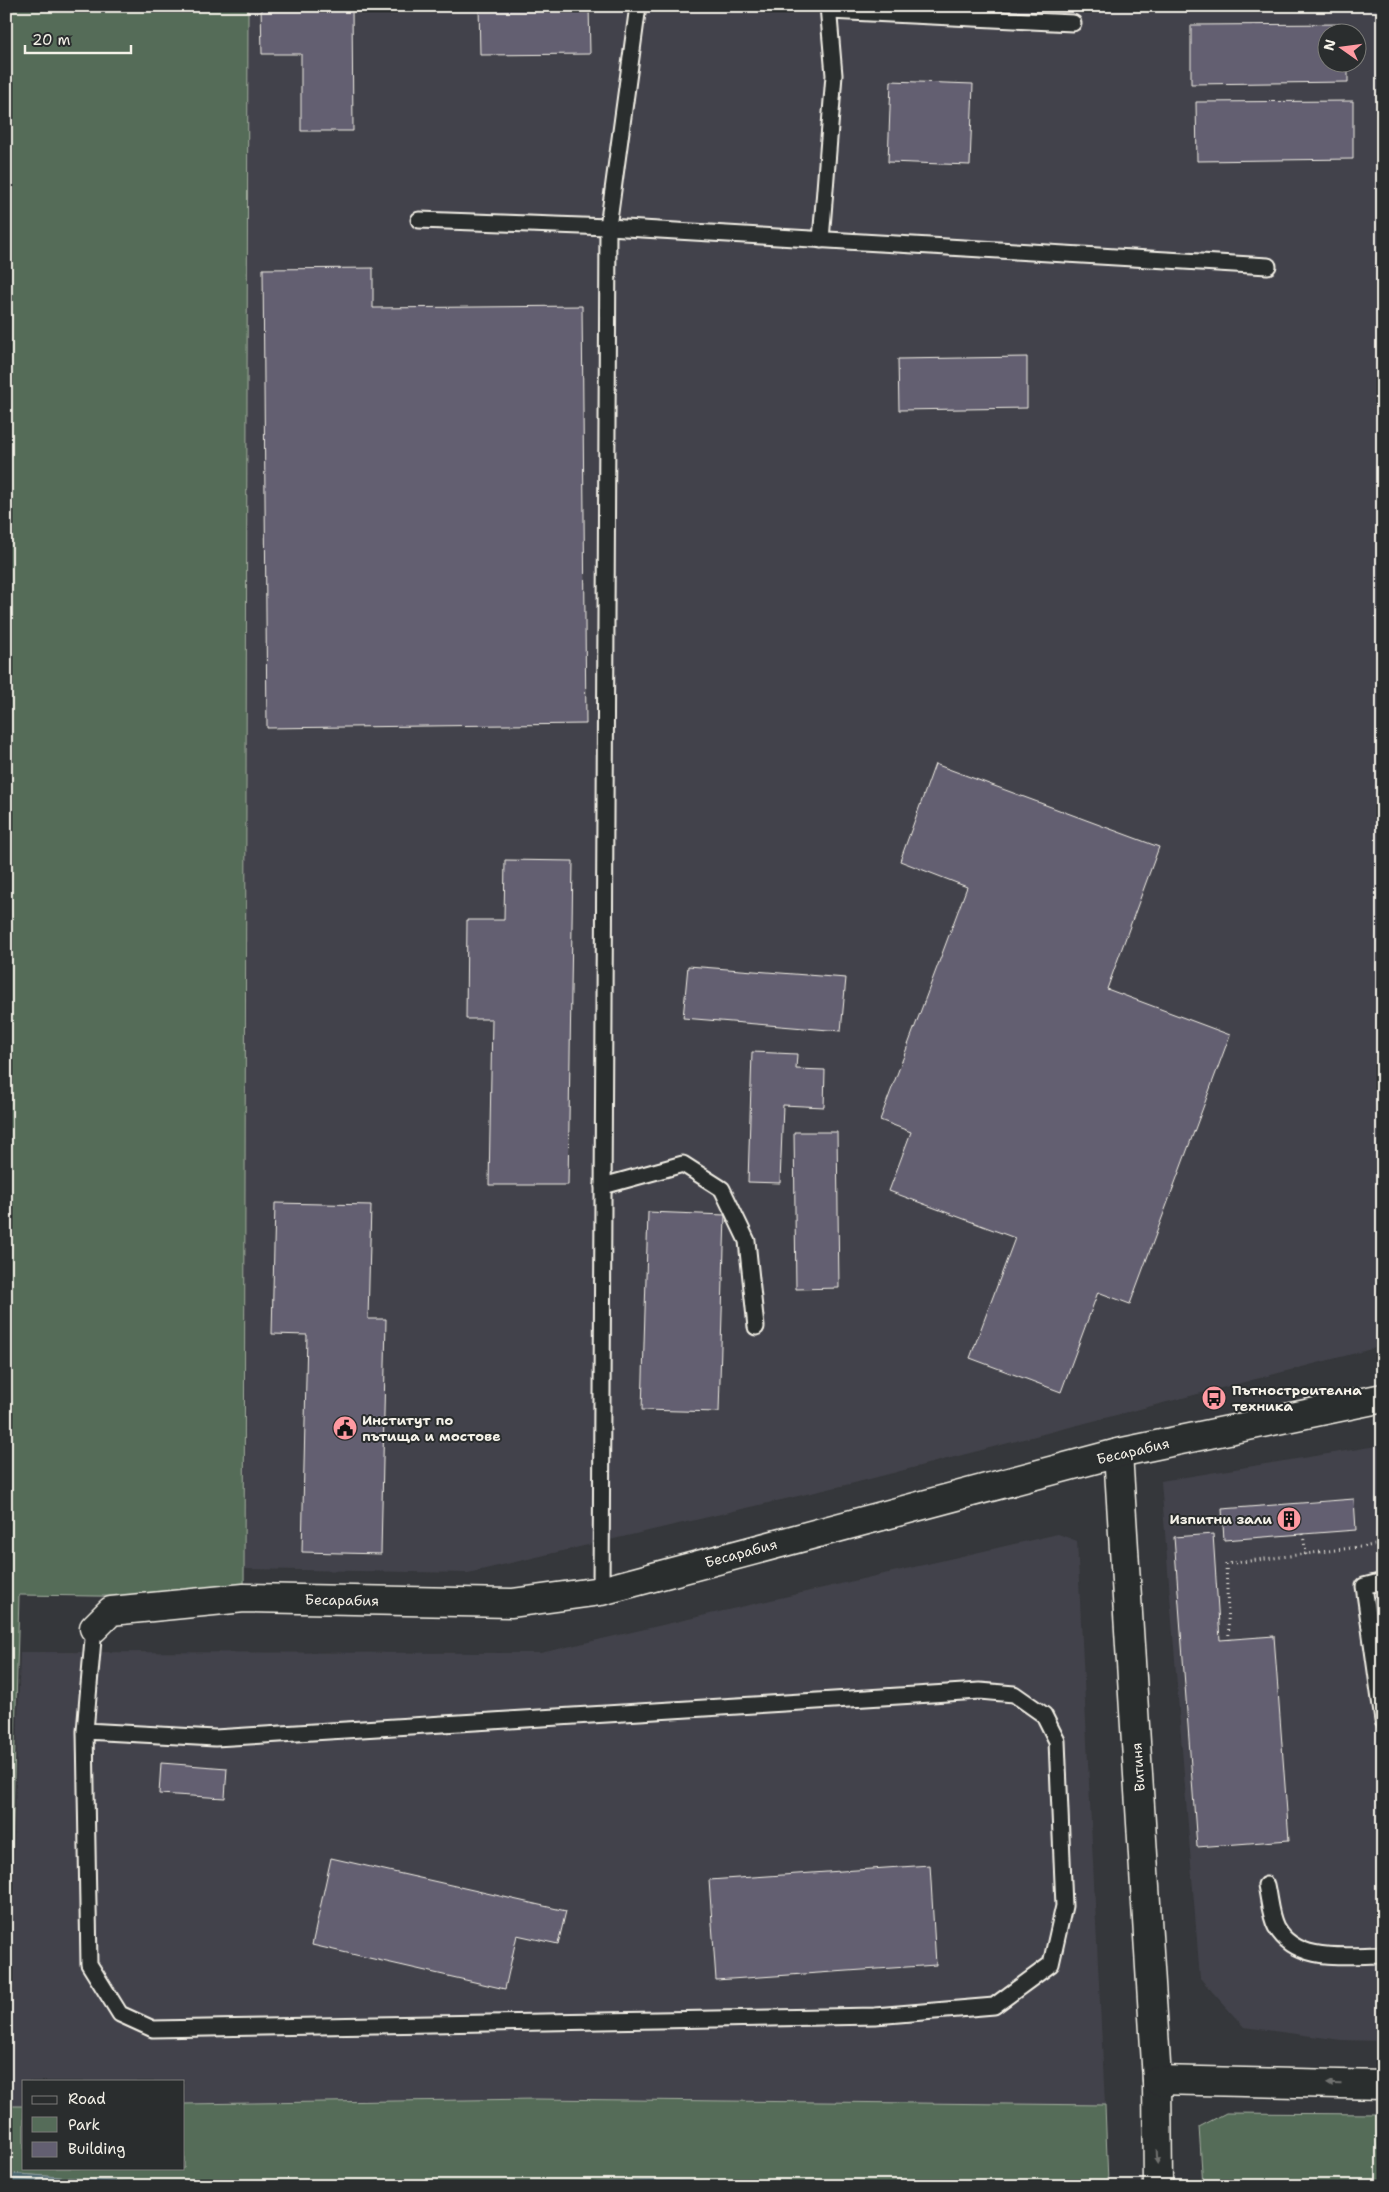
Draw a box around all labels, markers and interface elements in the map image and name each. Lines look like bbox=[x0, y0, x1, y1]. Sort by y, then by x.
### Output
scale bar bbox=[25, 22, 131, 54]
north arrow bbox=[1316, 22, 1366, 72]
text: 20 m bbox=[32, 30, 71, 50]
text: N bbox=[1319, 37, 1339, 52]
place label: Пътностроителна техника bbox=[1232, 1381, 1362, 1415]
bus stop icon: Пътностроителна техника bbox=[1201, 1385, 1227, 1411]
place label: Институт по пътища и мостове bbox=[362, 1411, 501, 1445]
public building icon: Институт по пътища и мостове bbox=[332, 1415, 358, 1441]
street label: Бесарабия bbox=[1095, 1434, 1171, 1468]
building icon: Изпитни зали bbox=[1276, 1506, 1302, 1532]
place label: Изпитни зали bbox=[1170, 1510, 1272, 1528]
street label: Бесарабия bbox=[703, 1535, 779, 1571]
street label: Бесарабия bbox=[305, 1590, 379, 1610]
street label: Витиня bbox=[1127, 1742, 1149, 1792]
legend bbox=[22, 2080, 185, 2170]
one-way arrow bbox=[1326, 2080, 1342, 2088]
text: Road bbox=[68, 2089, 106, 2109]
text: Park bbox=[68, 2115, 100, 2135]
text: Building bbox=[68, 2139, 125, 2159]
one-way arrow bbox=[1153, 2150, 1161, 2166]

